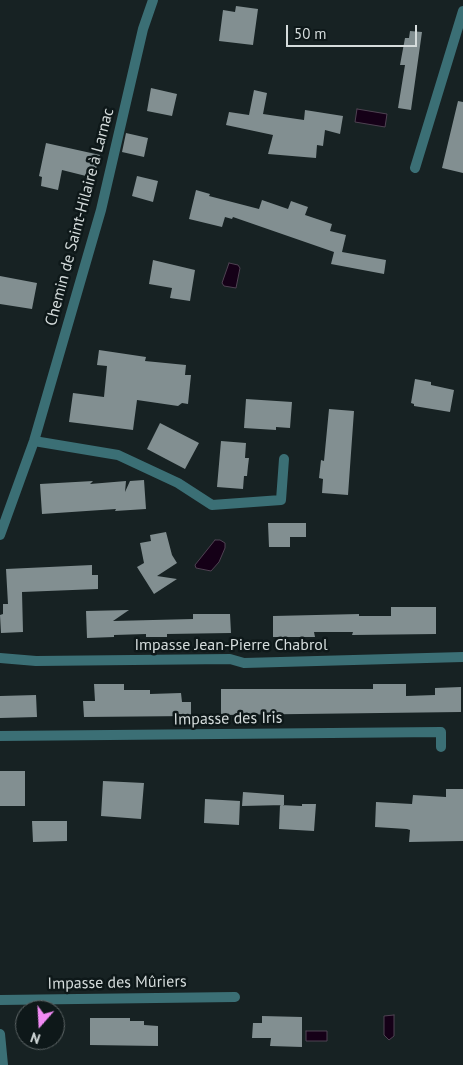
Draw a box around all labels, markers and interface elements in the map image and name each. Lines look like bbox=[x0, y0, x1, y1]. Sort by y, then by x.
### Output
scale bar bbox=[288, 15, 419, 47]
text: 50 m bbox=[294, 24, 327, 43]
street label: Chemin de Saint-Hilaire à Larnac bbox=[42, 106, 118, 328]
street label: Impasse Jean-Pierre Chabrol bbox=[134, 635, 328, 655]
street label: Impasse des Iris bbox=[173, 708, 283, 730]
street label: Impasse des Mûriers bbox=[47, 972, 187, 994]
north arrow bbox=[15, 1000, 65, 1050]
text: N bbox=[28, 1028, 43, 1048]

